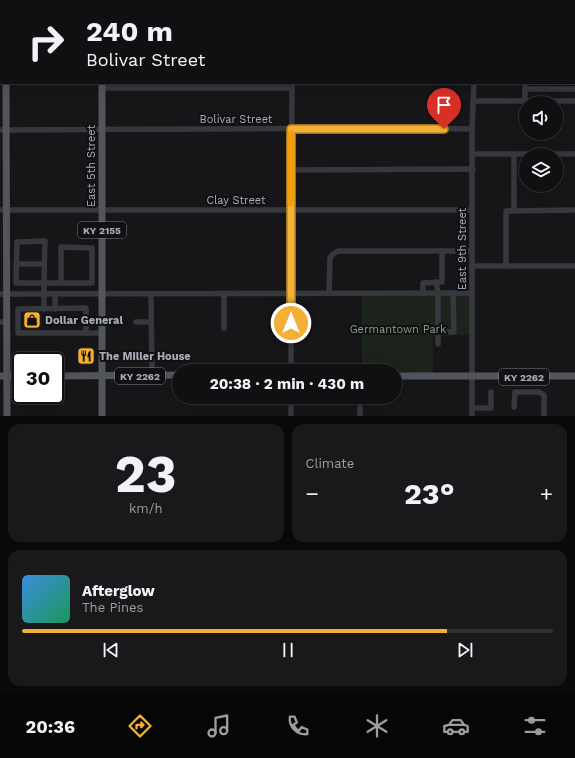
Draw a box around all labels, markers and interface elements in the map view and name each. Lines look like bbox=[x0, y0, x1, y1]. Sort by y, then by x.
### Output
text: 240 m bbox=[86, 15, 173, 48]
icon: right bbox=[20, 16, 72, 68]
text: Bolivar Street bbox=[86, 49, 205, 70]
pin bbox=[427, 88, 461, 129]
icon: arrive bbox=[433, 94, 455, 116]
map controls bbox=[519, 96, 563, 192]
button: sound bbox=[519, 96, 563, 140]
street label: Bolivar Street bbox=[200, 113, 273, 126]
street label: East 5th Street bbox=[85, 125, 98, 207]
button: layers bbox=[519, 148, 563, 192]
street label: Clay Street bbox=[206, 194, 266, 207]
street label: East 9th Street bbox=[456, 207, 469, 290]
road number: KY 2155 bbox=[78, 222, 126, 238]
position arrow bbox=[270, 302, 312, 344]
shop icon: Dollar General bbox=[22, 310, 42, 330]
place label: Dollar General bbox=[45, 314, 123, 327]
park label: Germantown Park bbox=[350, 323, 446, 336]
restaurant icon: The Miller House bbox=[76, 346, 96, 366]
place label: The Miller House bbox=[99, 350, 191, 363]
speed limit sign: 30 bbox=[12, 352, 64, 404]
road number: KY 2262 bbox=[115, 368, 165, 384]
road number: KY 2262 bbox=[499, 369, 549, 385]
text: 20:38 · 2 min · 430 m bbox=[210, 375, 364, 393]
text: 23 bbox=[115, 444, 177, 505]
text: Climate bbox=[306, 456, 354, 471]
text: 23° bbox=[404, 476, 455, 511]
text: − bbox=[306, 481, 319, 506]
text: + bbox=[540, 481, 553, 506]
text: km/h bbox=[129, 501, 163, 516]
text: Afterglow bbox=[82, 582, 155, 600]
text: The Pines bbox=[82, 600, 143, 615]
icon: previous bbox=[100, 639, 122, 661]
icon: pause bbox=[277, 639, 299, 661]
icon: next bbox=[454, 639, 476, 661]
icon: directions bbox=[126, 712, 154, 740]
icon: music bbox=[205, 712, 233, 740]
icon: phone bbox=[284, 712, 312, 740]
icon: climate bbox=[363, 712, 391, 740]
icon: car bbox=[442, 712, 470, 740]
icon: filters bbox=[521, 712, 549, 740]
text: 20:36 bbox=[26, 716, 75, 737]

